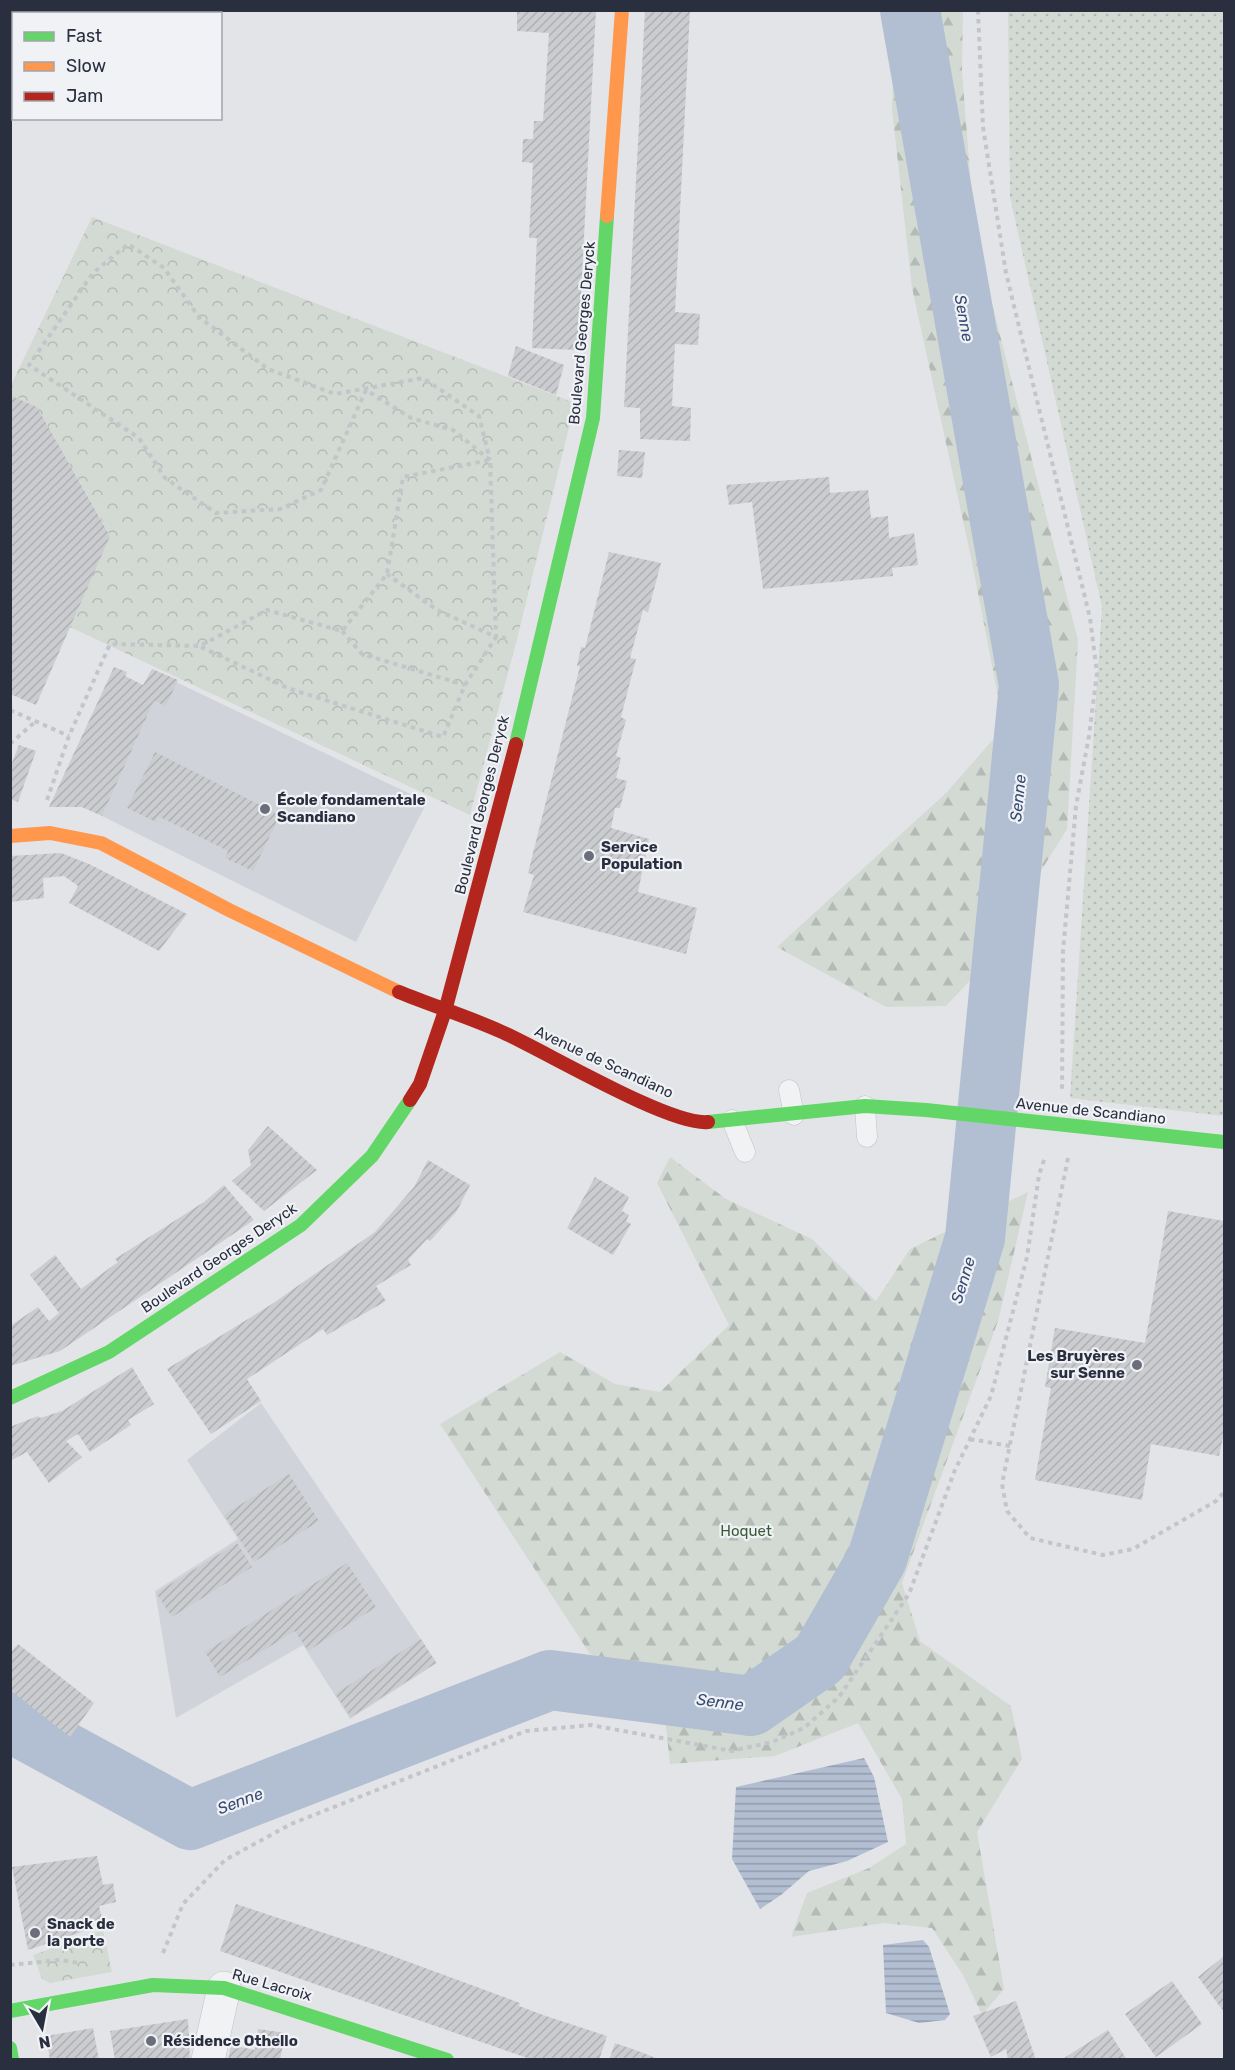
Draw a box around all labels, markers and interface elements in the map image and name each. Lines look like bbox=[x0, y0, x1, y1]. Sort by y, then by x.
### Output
legend bbox=[12, 12, 222, 120]
text: Fast bbox=[66, 25, 102, 47]
text: Slow bbox=[66, 55, 106, 77]
text: Jam bbox=[66, 85, 103, 107]
street label: Boulevard Georges Deryck bbox=[565, 240, 599, 425]
water label: Senne bbox=[951, 293, 977, 343]
street label: Boulevard Georges Deryck bbox=[451, 713, 513, 896]
water label: Senne bbox=[1006, 773, 1030, 822]
place label: École fondamentale Scandiano bbox=[277, 791, 426, 826]
marker: École fondamentale Scandiano bbox=[258, 802, 272, 816]
place label: Service Population bbox=[601, 838, 682, 873]
marker: Service Population bbox=[582, 849, 596, 863]
street label: Avenue de Scandiano bbox=[532, 1022, 676, 1102]
street label: Avenue de Scandiano bbox=[1015, 1094, 1167, 1128]
street label: Boulevard Georges Deryck bbox=[138, 1199, 300, 1317]
water label: Senne bbox=[947, 1255, 979, 1305]
place label: Les Bruyères sur Senne bbox=[1027, 1347, 1125, 1382]
marker: Les Bruyères sur Senne bbox=[1130, 1358, 1144, 1372]
park label: Hoquet bbox=[720, 1522, 772, 1540]
water label: Senne bbox=[695, 1690, 745, 1714]
water label: Senne bbox=[215, 1784, 265, 1818]
place label: Snack de la porte bbox=[47, 1915, 115, 1950]
marker: Snack de la porte bbox=[28, 1926, 42, 1940]
street label: Rue Lacroix bbox=[230, 1965, 314, 2005]
north arrow bbox=[12, 1998, 72, 2058]
text: N bbox=[37, 2032, 52, 2053]
place label: Résidence Othello bbox=[163, 2032, 298, 2050]
marker: Résidence Othello bbox=[144, 2034, 158, 2048]

